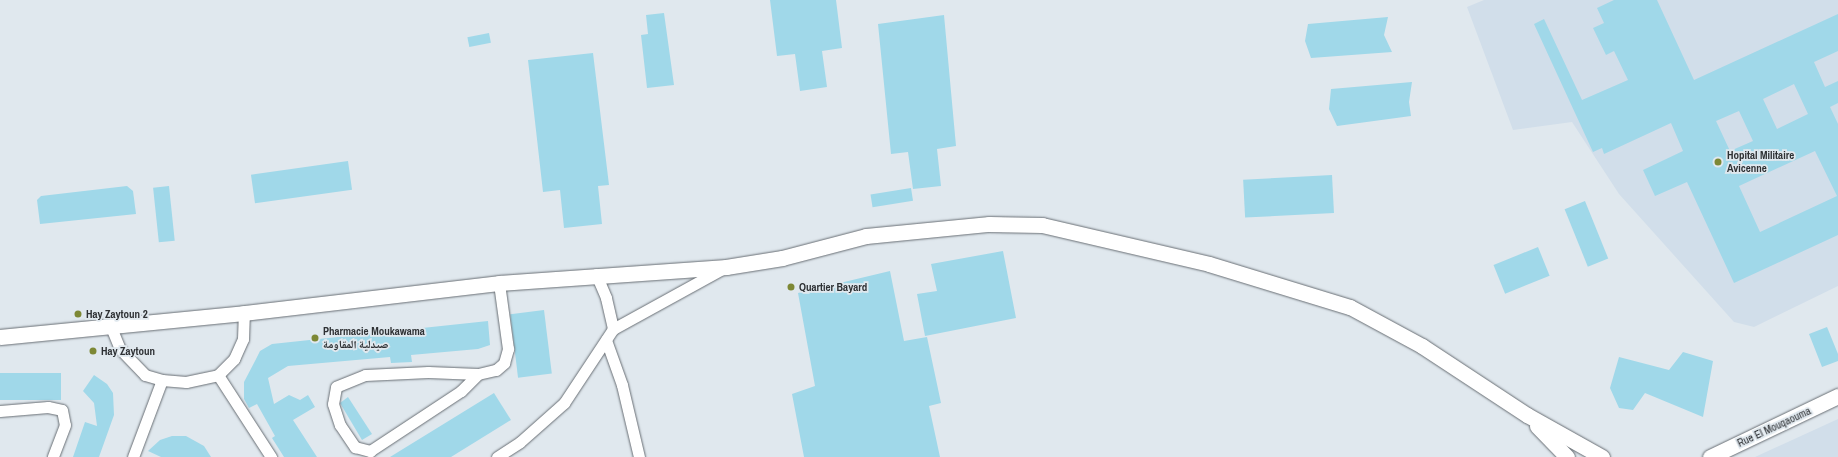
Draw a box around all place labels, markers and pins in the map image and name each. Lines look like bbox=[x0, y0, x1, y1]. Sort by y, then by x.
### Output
place label: Hopital Militaire Avicenne bbox=[1727, 149, 1794, 175]
marker: Hopital Militaire Avicenne bbox=[1712, 156, 1724, 168]
place label: Quartier Bayard bbox=[799, 280, 867, 294]
marker: Quartier Bayard bbox=[786, 282, 796, 292]
place label: Hay Zaytoun 2 bbox=[86, 307, 148, 321]
marker: Hay Zaytoun 2 bbox=[73, 309, 83, 319]
place label: Pharmacie Moukawama صيدلية المقاومة bbox=[323, 325, 425, 351]
marker: Pharmacie Moukawama صيدلية المقاومة bbox=[310, 333, 320, 343]
place label: Hay Zaytoun bbox=[101, 344, 155, 358]
marker: Hay Zaytoun bbox=[88, 346, 98, 356]

